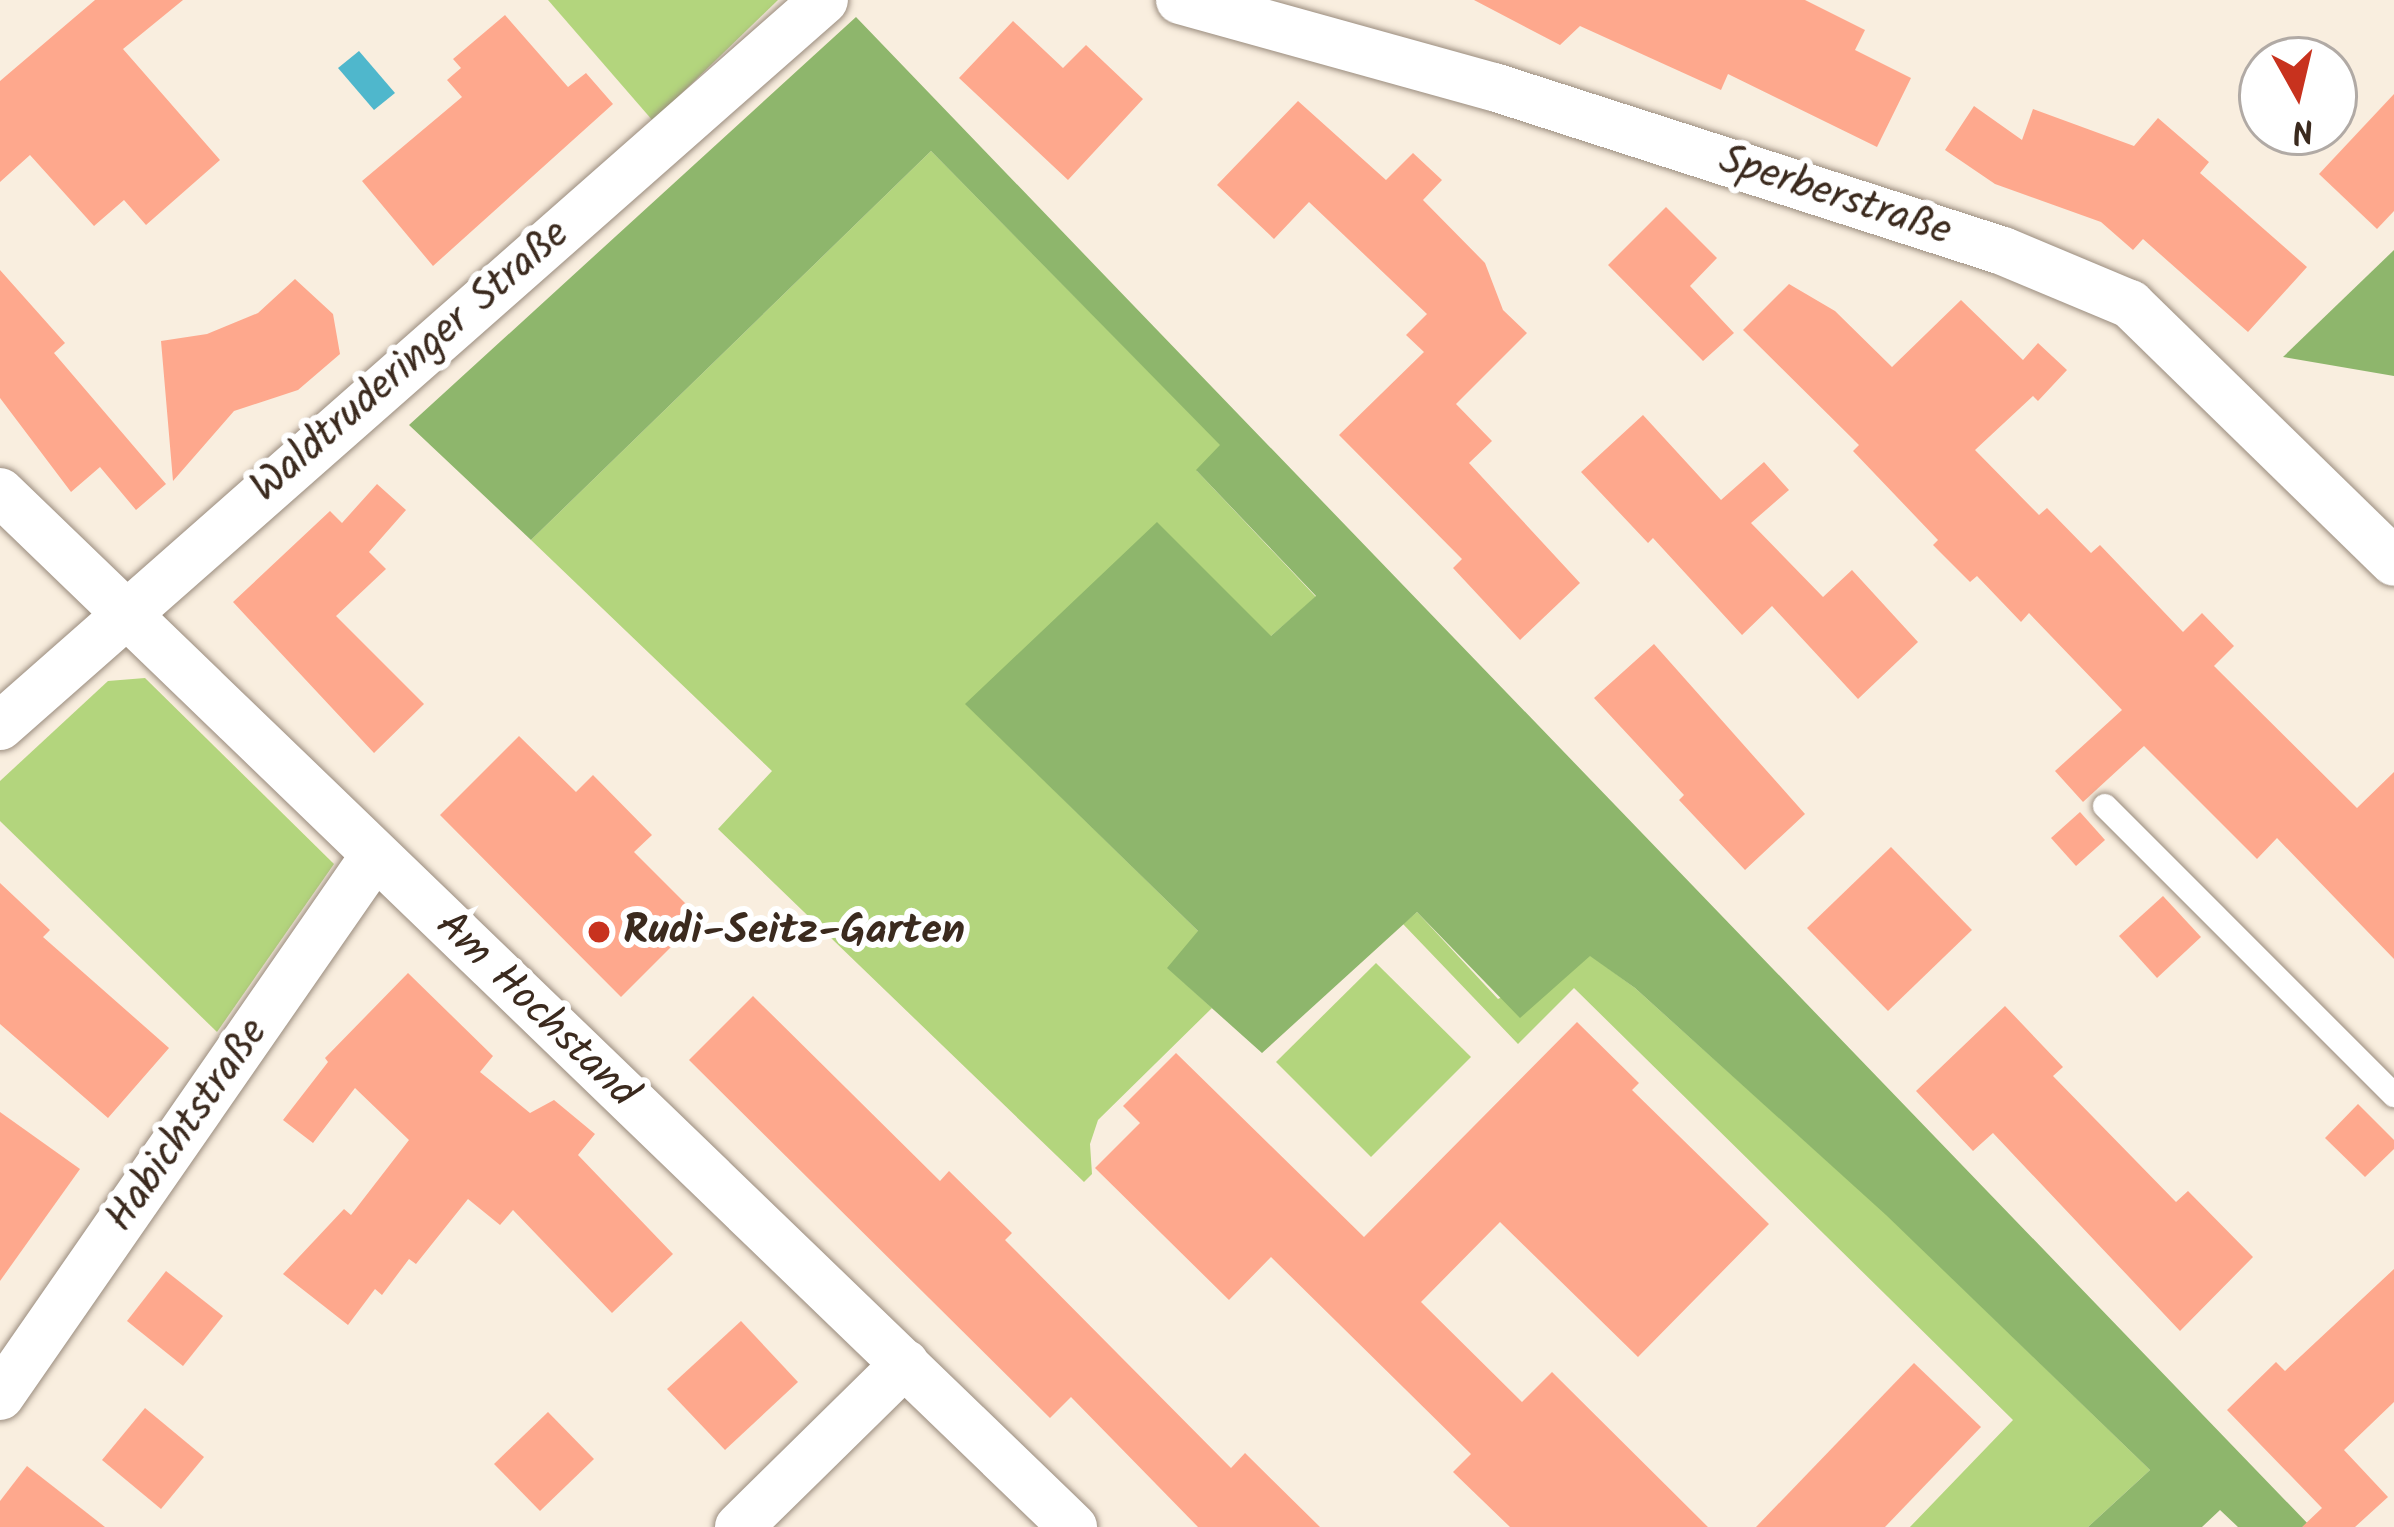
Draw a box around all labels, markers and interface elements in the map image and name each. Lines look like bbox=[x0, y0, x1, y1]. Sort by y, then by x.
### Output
north arrow bbox=[2238, 36, 2358, 156]
text: N bbox=[2289, 101, 2317, 157]
street label: Sperberstraße bbox=[1712, 136, 1958, 258]
street label: Waldtruderinger Straße bbox=[241, 210, 581, 514]
street label: Am Hochstand bbox=[424, 901, 648, 1119]
place label: Rudi-Seitz-Garten bbox=[623, 907, 965, 957]
marker: Rudi-Seitz-Garten bbox=[586, 919, 612, 945]
street label: Habichtstraße bbox=[96, 1010, 280, 1242]

